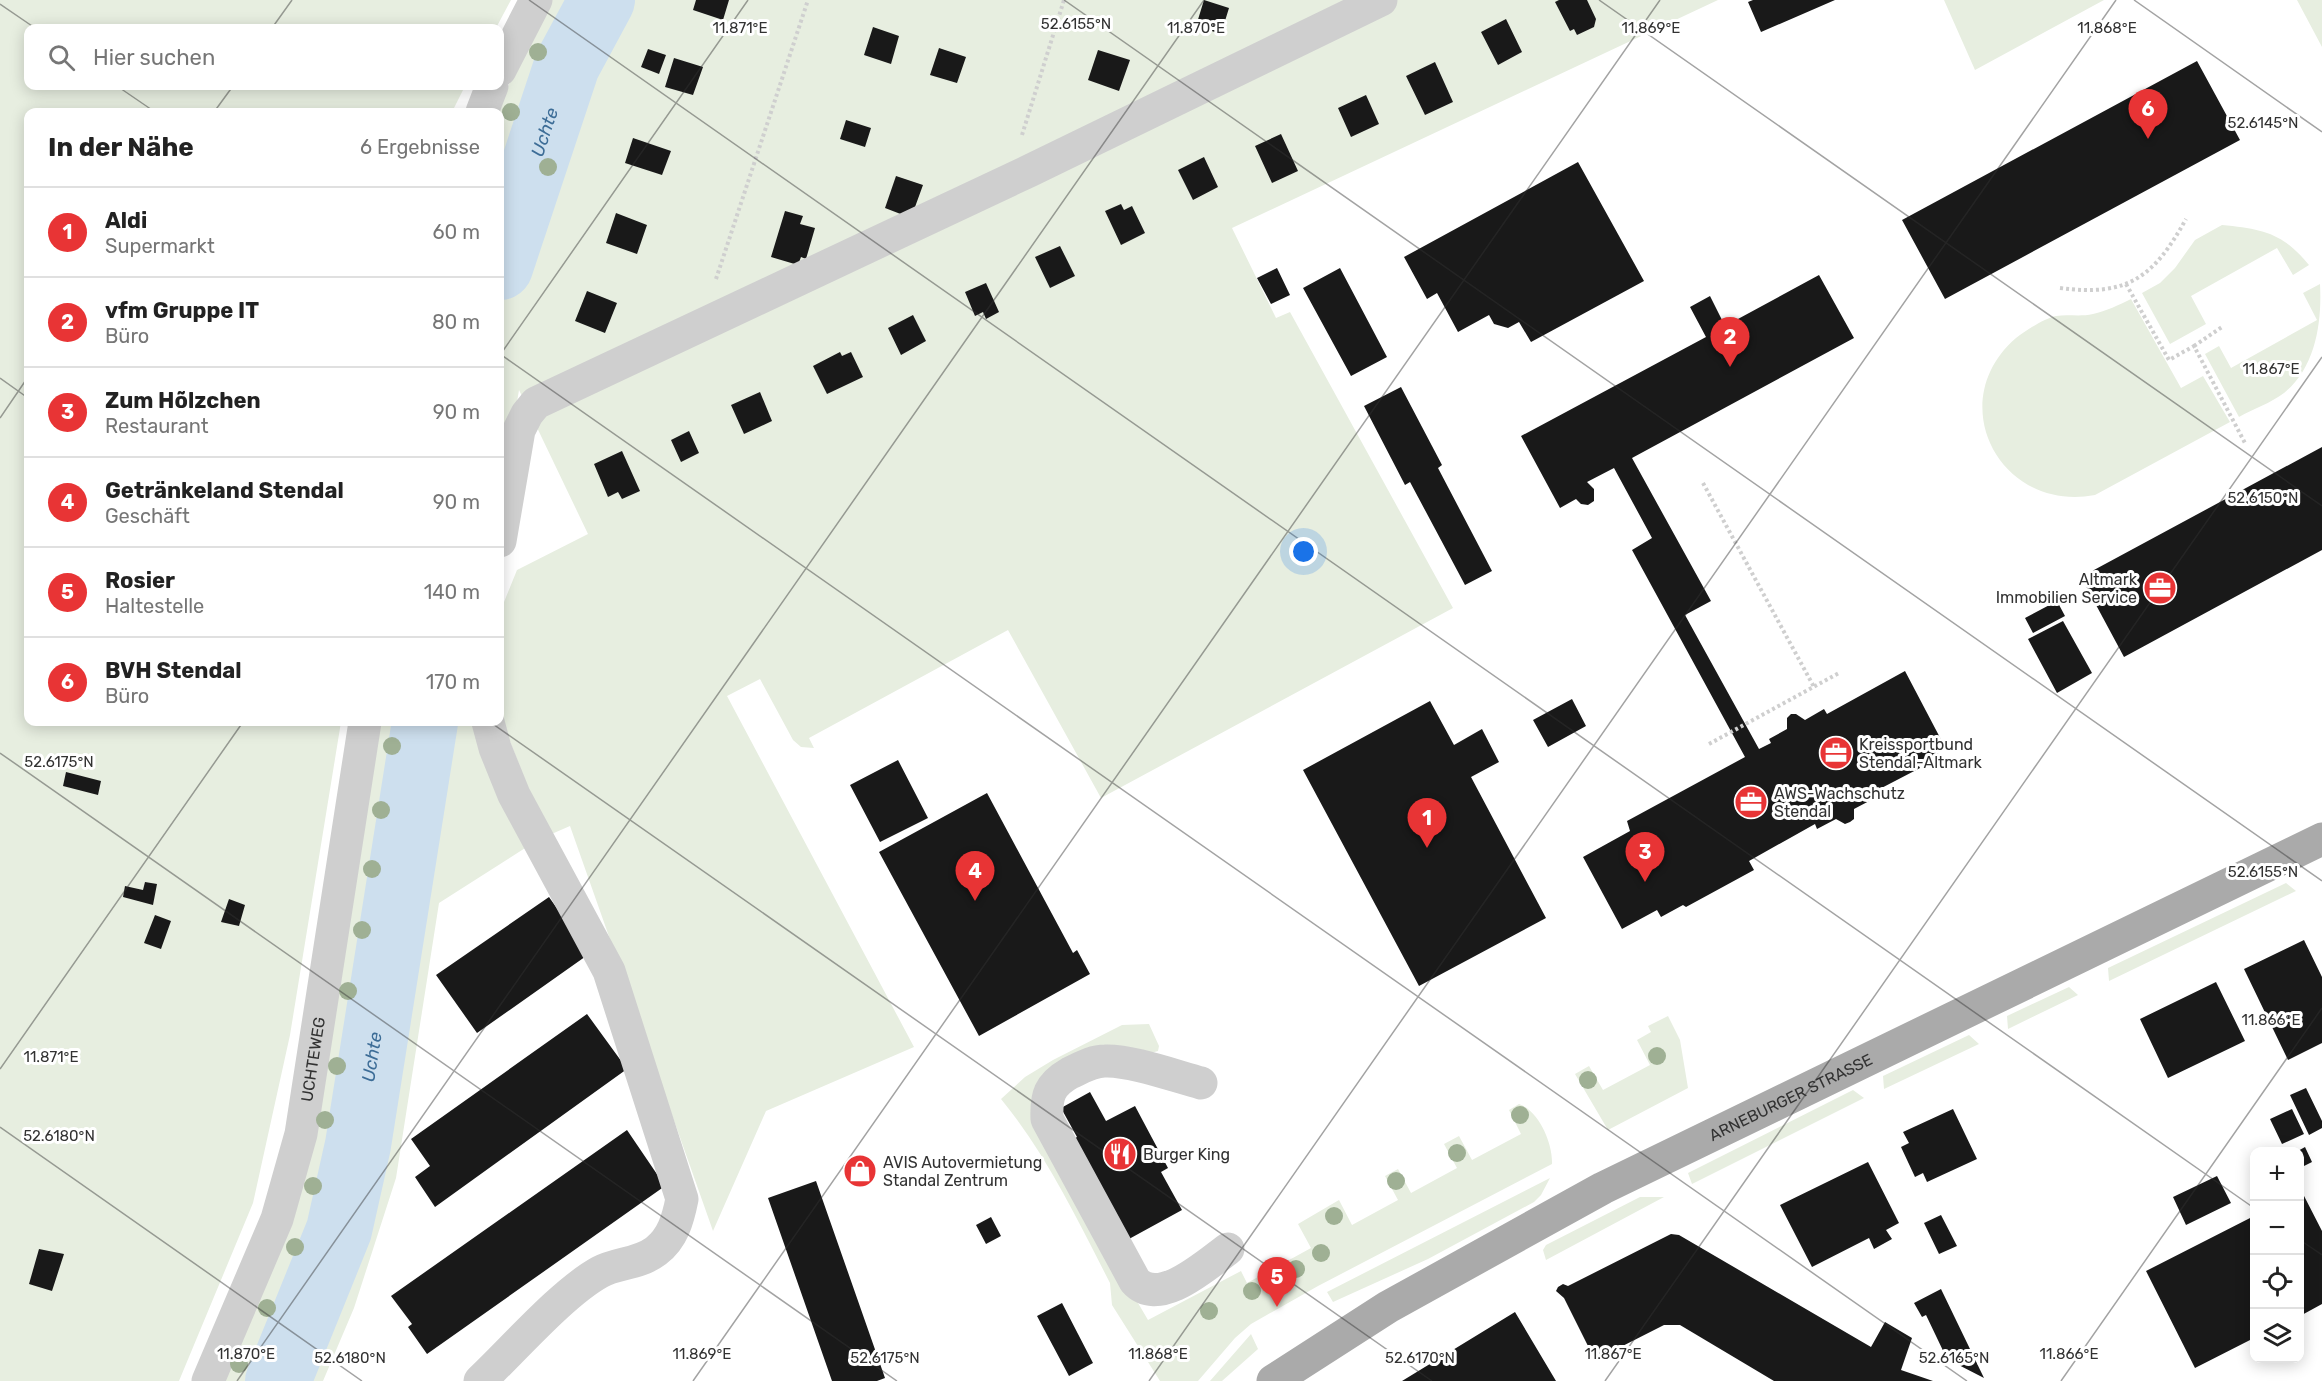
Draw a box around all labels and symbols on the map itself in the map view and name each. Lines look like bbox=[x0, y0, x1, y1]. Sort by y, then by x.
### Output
text: 52.6155°N bbox=[1041, 15, 1111, 33]
text: 11.871°E bbox=[712, 19, 768, 37]
text: 11.870°E bbox=[1167, 19, 1225, 37]
text: 11.869°E bbox=[1622, 19, 1680, 37]
text: 11.868°E bbox=[2077, 19, 2137, 37]
pin: 6 bbox=[2128, 90, 2168, 139]
water label: Uchte bbox=[526, 105, 563, 160]
text: 52.6145°N bbox=[2228, 114, 2298, 132]
pin: 2 bbox=[1710, 318, 1750, 367]
text: 11.867°E bbox=[2242, 360, 2300, 378]
text: 52.6150°N bbox=[2227, 489, 2299, 507]
your location bbox=[1289, 537, 1318, 566]
place label: Altmark Immobilien Service bbox=[1996, 570, 2138, 607]
office icon: Altmark Immobilien Service bbox=[2142, 570, 2178, 606]
office icon: Kreissportbund Stendal-Altmark bbox=[1818, 735, 1854, 771]
place label: Kreissportbund Stendal-Altmark bbox=[1859, 735, 1982, 772]
text: 52.6175°N bbox=[24, 753, 94, 771]
office icon: AWS-Wachschutz Stendal bbox=[1733, 784, 1769, 820]
place label: AWS-Wachschutz Stendal bbox=[1774, 784, 1905, 821]
pin: 1 bbox=[1408, 798, 1446, 848]
pin: 3 bbox=[1626, 832, 1664, 882]
pin: 4 bbox=[956, 852, 994, 901]
text: 52.6155°N bbox=[2228, 863, 2298, 881]
text: 11.866°E bbox=[2241, 1011, 2301, 1029]
street label: UCHTEWEG bbox=[297, 1016, 329, 1103]
water label: Uchte bbox=[357, 1030, 387, 1084]
text: 11.871°E bbox=[23, 1048, 79, 1066]
street label: ARNEBURGER STRASSE bbox=[1706, 1050, 1876, 1145]
text: 52.6180°N bbox=[23, 1127, 95, 1145]
restaurant icon: Burger King bbox=[1102, 1136, 1138, 1172]
place label: Burger King bbox=[1143, 1145, 1230, 1164]
shop icon: AVIS Autovermietung Standal Zentrum bbox=[842, 1153, 878, 1189]
place label: AVIS Autovermietung Standal Zentrum bbox=[883, 1153, 1042, 1190]
pin: 5 bbox=[1258, 1258, 1296, 1307]
text: 11.870°E bbox=[217, 1345, 275, 1363]
text: 11.869°E bbox=[673, 1345, 731, 1363]
text: 11.868°E bbox=[1128, 1345, 1188, 1363]
text: 11.867°E bbox=[1584, 1345, 1642, 1363]
text: 11.866°E bbox=[2039, 1345, 2099, 1363]
text: 52.6180°N bbox=[314, 1349, 386, 1367]
text: 52.6175°N bbox=[850, 1349, 920, 1367]
text: 52.6170°N bbox=[1385, 1349, 1455, 1367]
text: 52.6165°N bbox=[1919, 1349, 1989, 1367]

